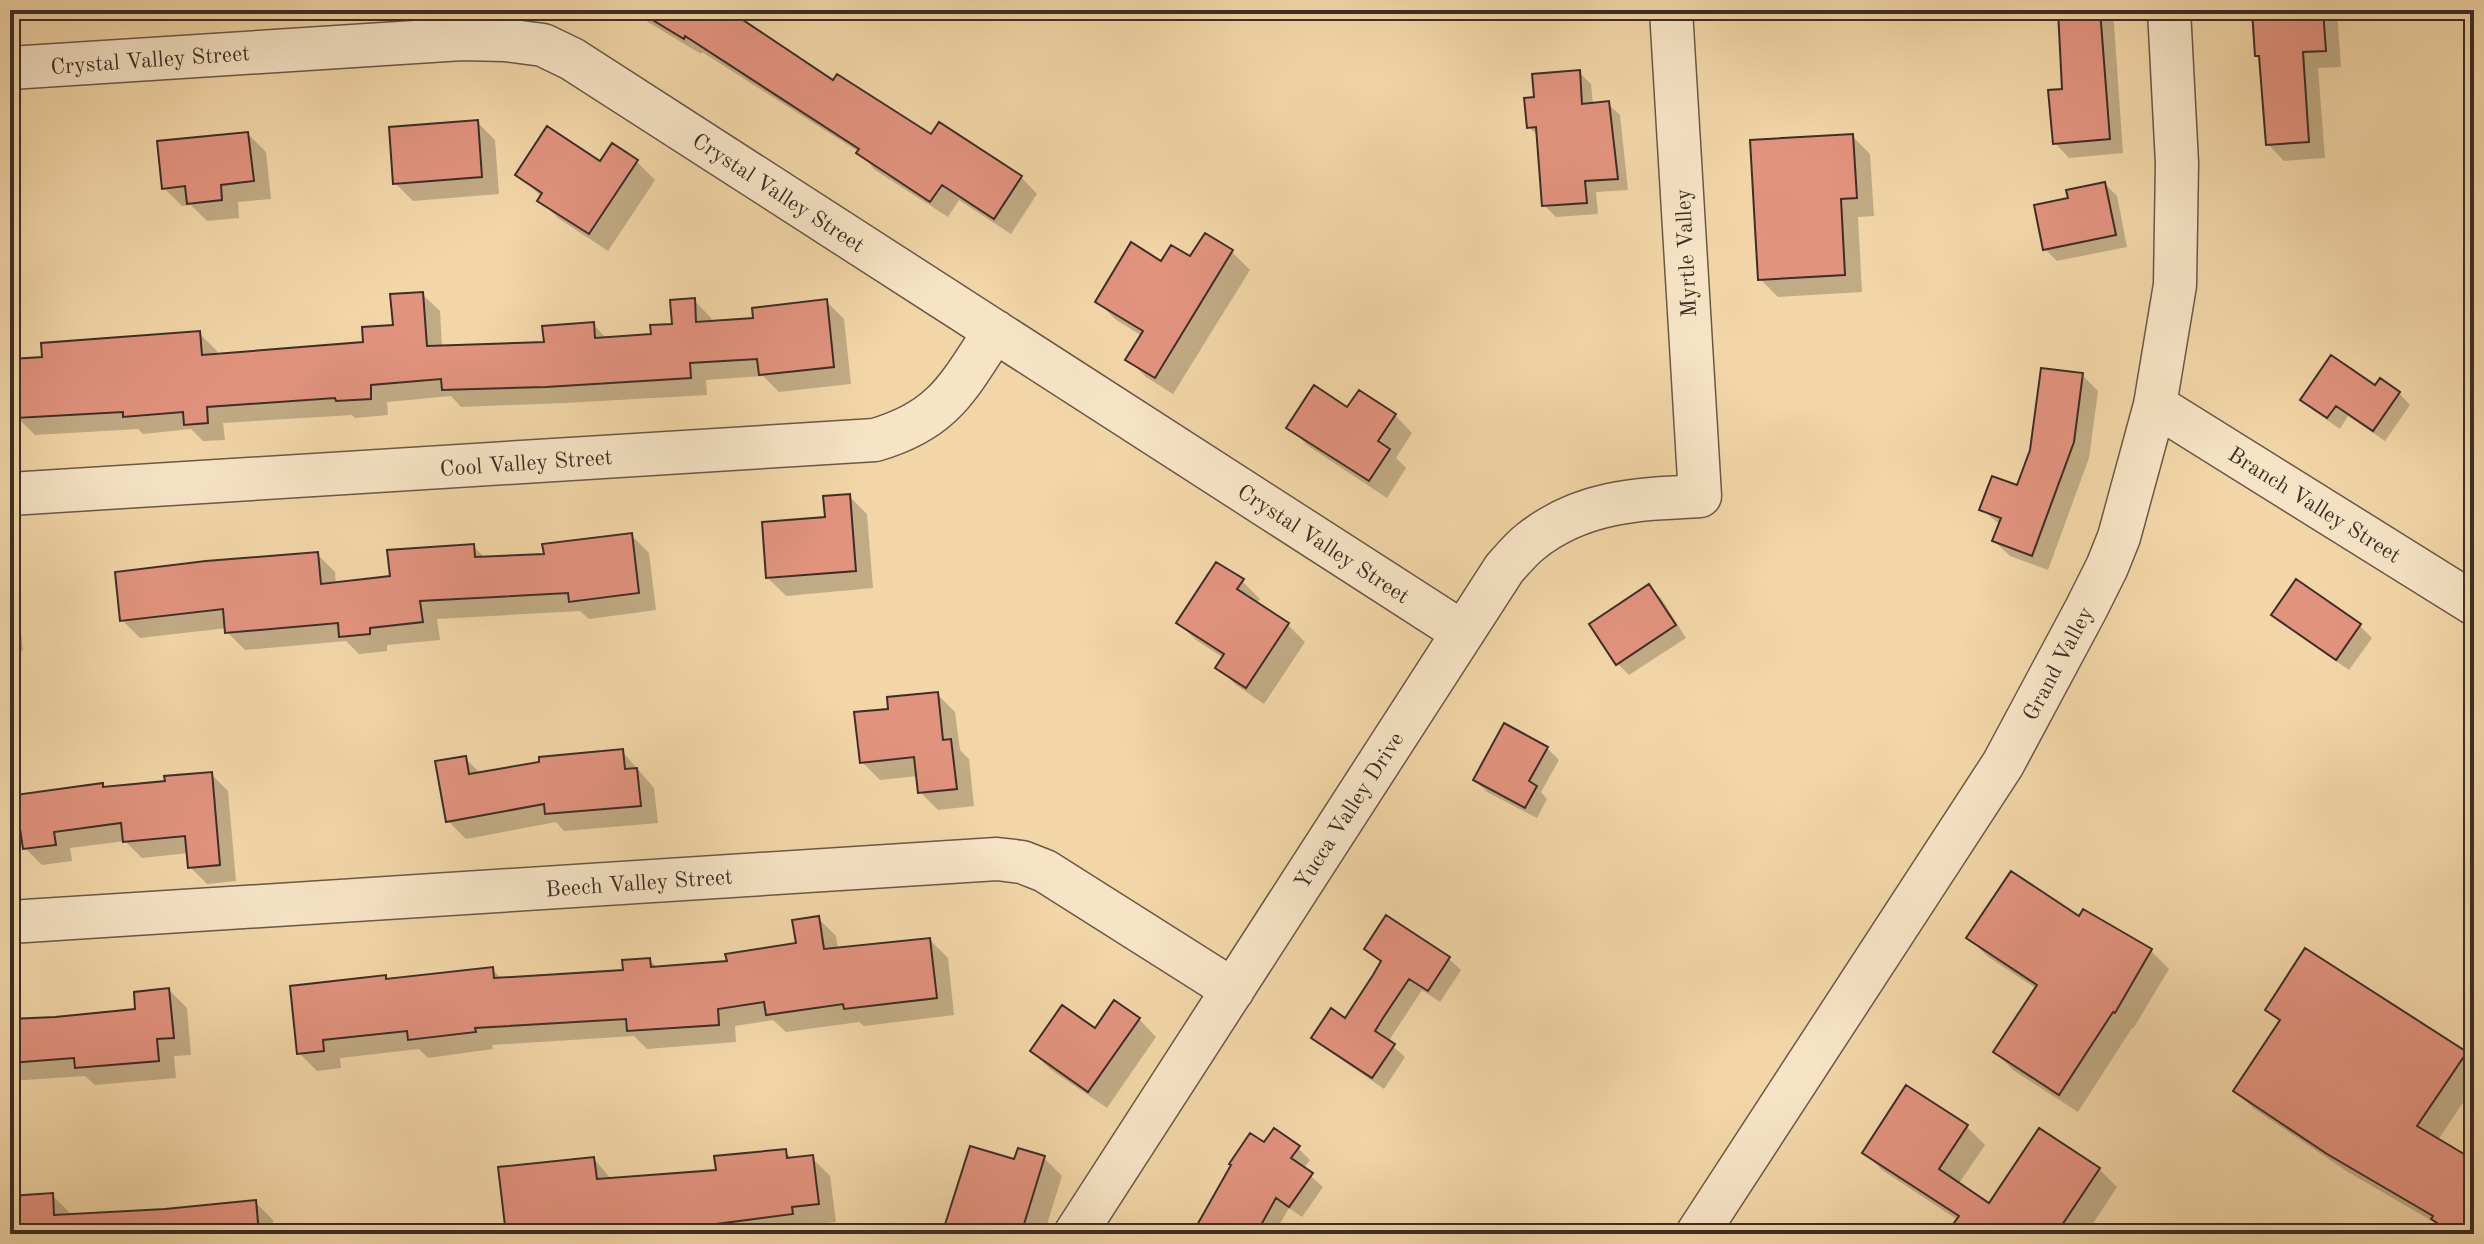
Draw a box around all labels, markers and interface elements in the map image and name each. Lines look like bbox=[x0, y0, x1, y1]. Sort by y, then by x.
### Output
street label: Crystal Valley Street bbox=[50, 43, 251, 79]
street label: Crystal Valley Street bbox=[688, 130, 868, 257]
street label: Myrtle Valley bbox=[1673, 188, 1701, 318]
street label: Branch Valley Street bbox=[2224, 444, 2404, 568]
street label: Cool Valley Street bbox=[439, 447, 613, 481]
street label: Crystal Valley Street bbox=[1233, 481, 1413, 608]
street label: Grand Valley bbox=[2020, 603, 2098, 724]
street label: Yucca Valley Drive bbox=[1291, 729, 1408, 893]
street label: Beech Valley Street bbox=[545, 866, 733, 902]

